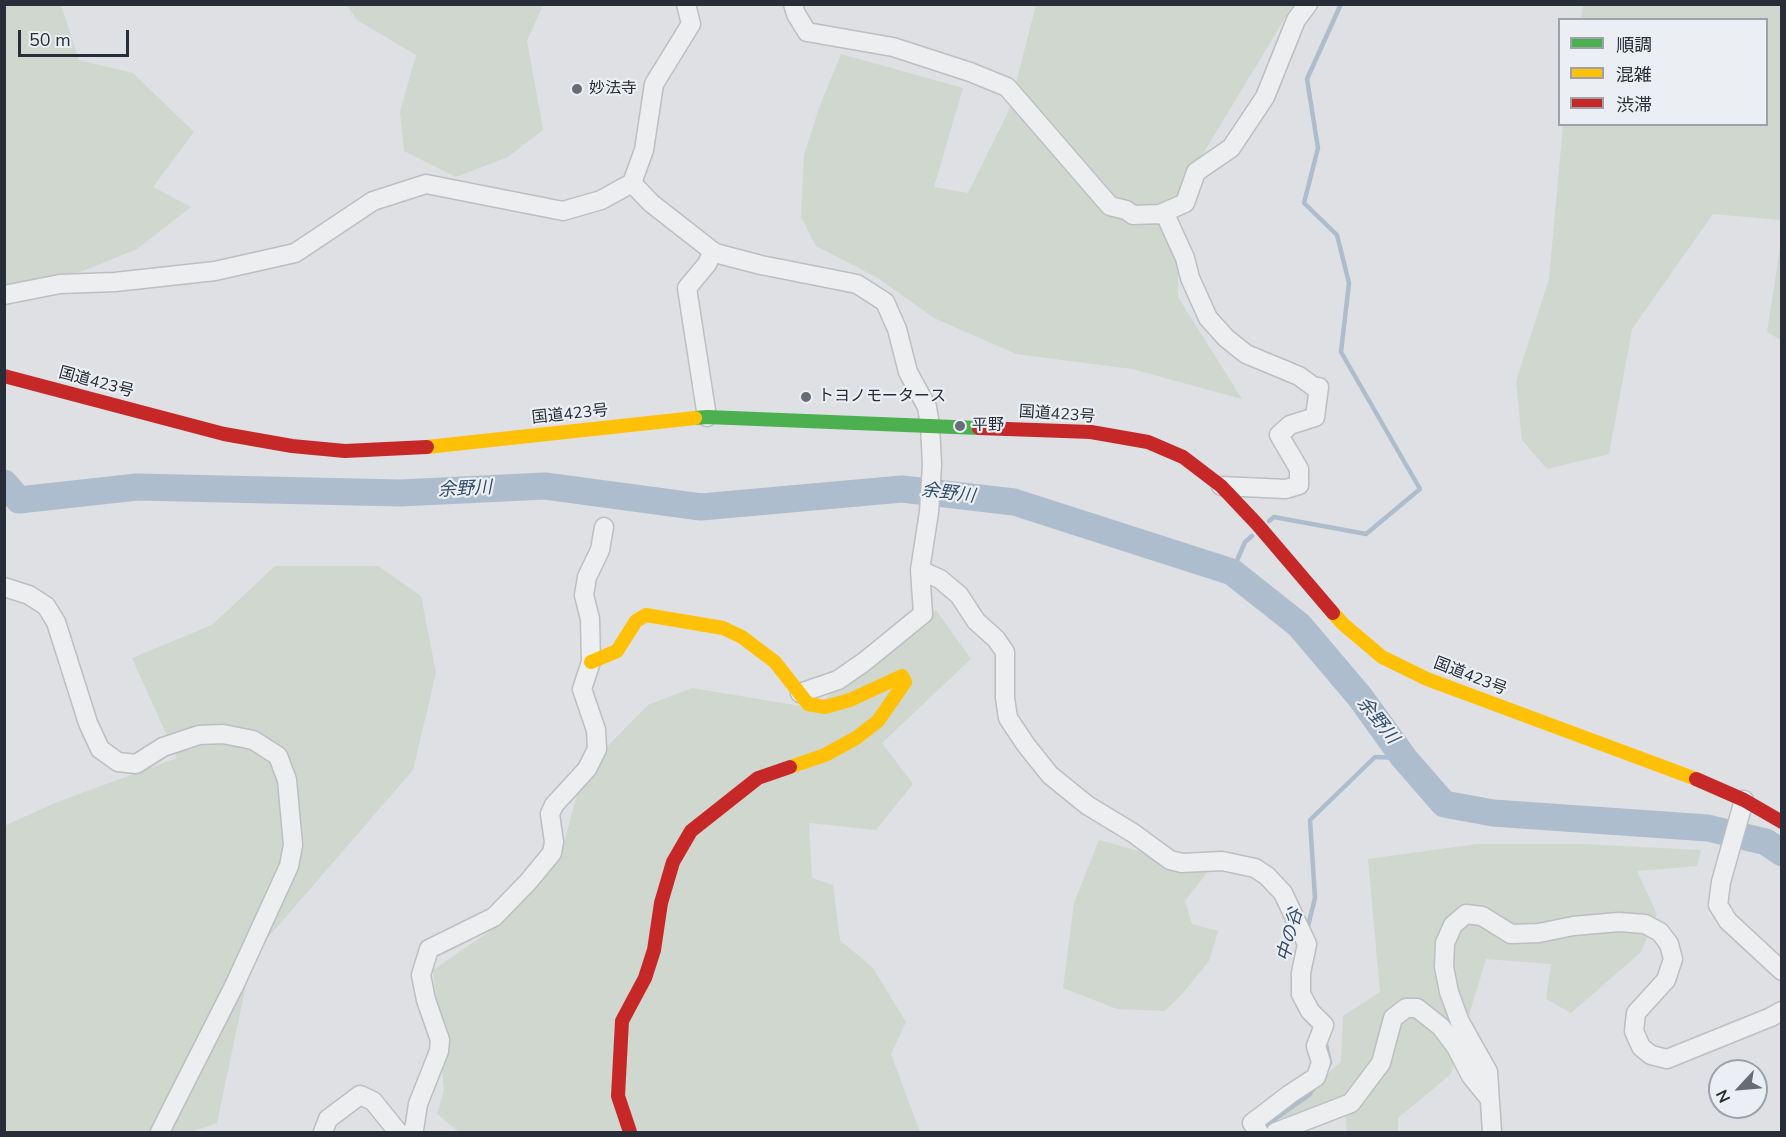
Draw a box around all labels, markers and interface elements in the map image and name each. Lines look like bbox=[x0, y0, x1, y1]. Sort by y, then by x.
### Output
scale bar bbox=[21, 18, 132, 56]
legend bbox=[1558, 18, 1768, 126]
text: 50 m bbox=[29, 28, 71, 52]
text: 順調 bbox=[1616, 33, 1652, 57]
text: 混雑 bbox=[1616, 63, 1652, 87]
place label: 妙法寺 bbox=[589, 79, 637, 99]
marker: 妙法寺 bbox=[570, 82, 584, 96]
text: 渋滞 bbox=[1616, 93, 1652, 117]
street label: 国道423号 bbox=[56, 364, 136, 402]
place label: トヨノモータース bbox=[818, 387, 946, 407]
marker: トヨノモータース bbox=[799, 390, 813, 404]
street label: 国道423号 bbox=[531, 401, 609, 429]
street label: 国道423号 bbox=[1018, 403, 1096, 427]
place label: 平野 bbox=[972, 416, 1004, 436]
marker: 平野 bbox=[953, 419, 967, 433]
water label: 余野川 bbox=[437, 478, 493, 502]
water label: 余野川 bbox=[920, 480, 976, 508]
street label: 国道423号 bbox=[1431, 654, 1509, 700]
water label: 余野川 bbox=[1352, 693, 1402, 749]
water label: 中の谷 bbox=[1274, 906, 1308, 964]
north arrow bbox=[1708, 1059, 1768, 1119]
text: N bbox=[1711, 1086, 1736, 1106]

